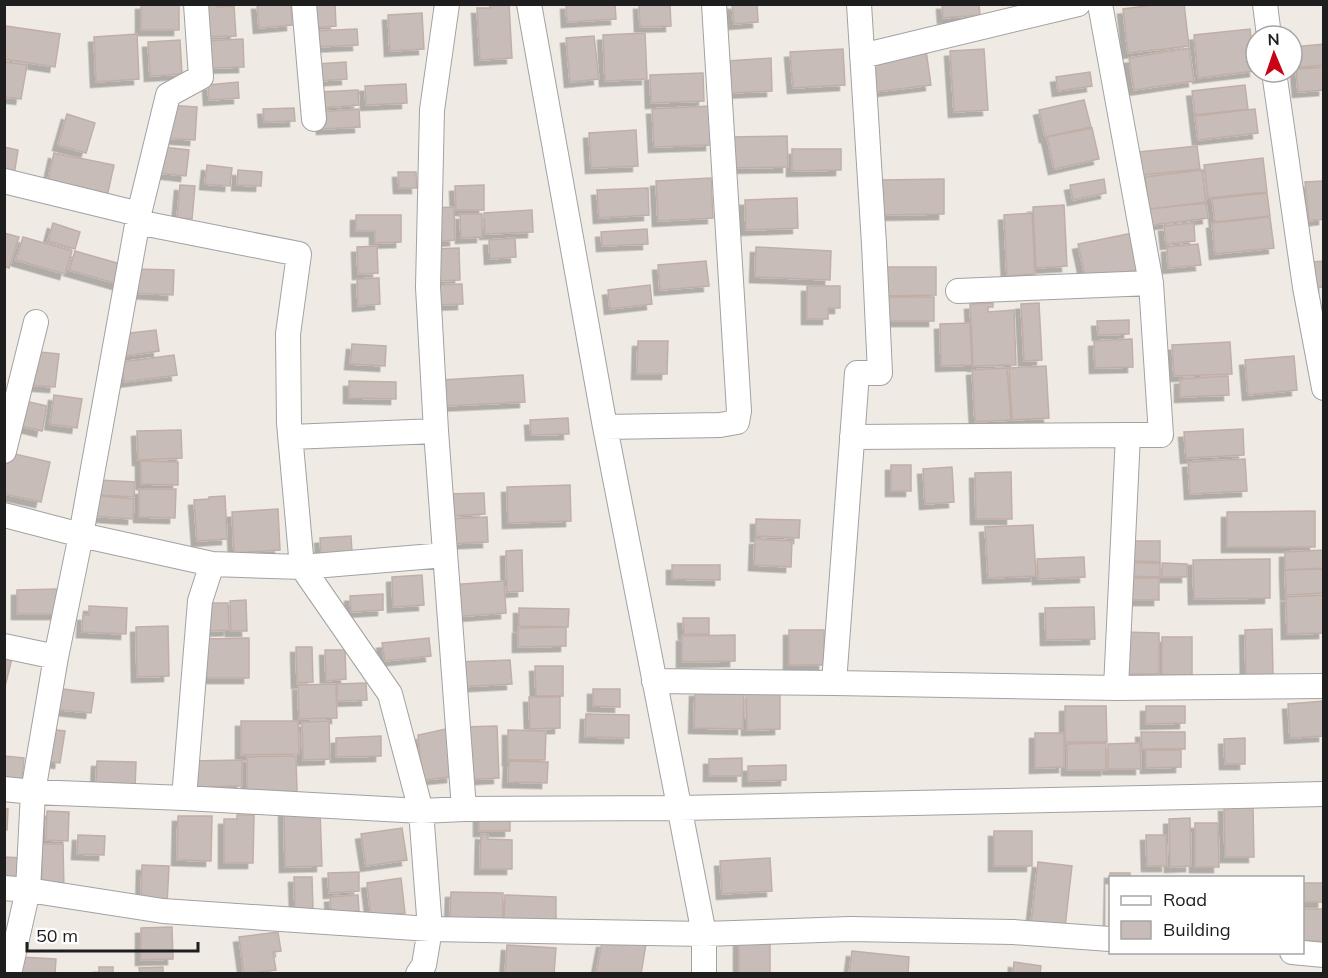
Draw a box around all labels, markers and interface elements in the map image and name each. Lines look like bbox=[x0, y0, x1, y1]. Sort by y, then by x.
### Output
north arrow bbox=[1244, 24, 1304, 84]
text: N bbox=[1267, 29, 1280, 49]
legend bbox=[1109, 876, 1304, 954]
text: Road bbox=[1163, 888, 1207, 911]
scale bar bbox=[27, 915, 198, 953]
text: Building bbox=[1163, 918, 1231, 941]
text: 50 m bbox=[36, 924, 78, 947]

